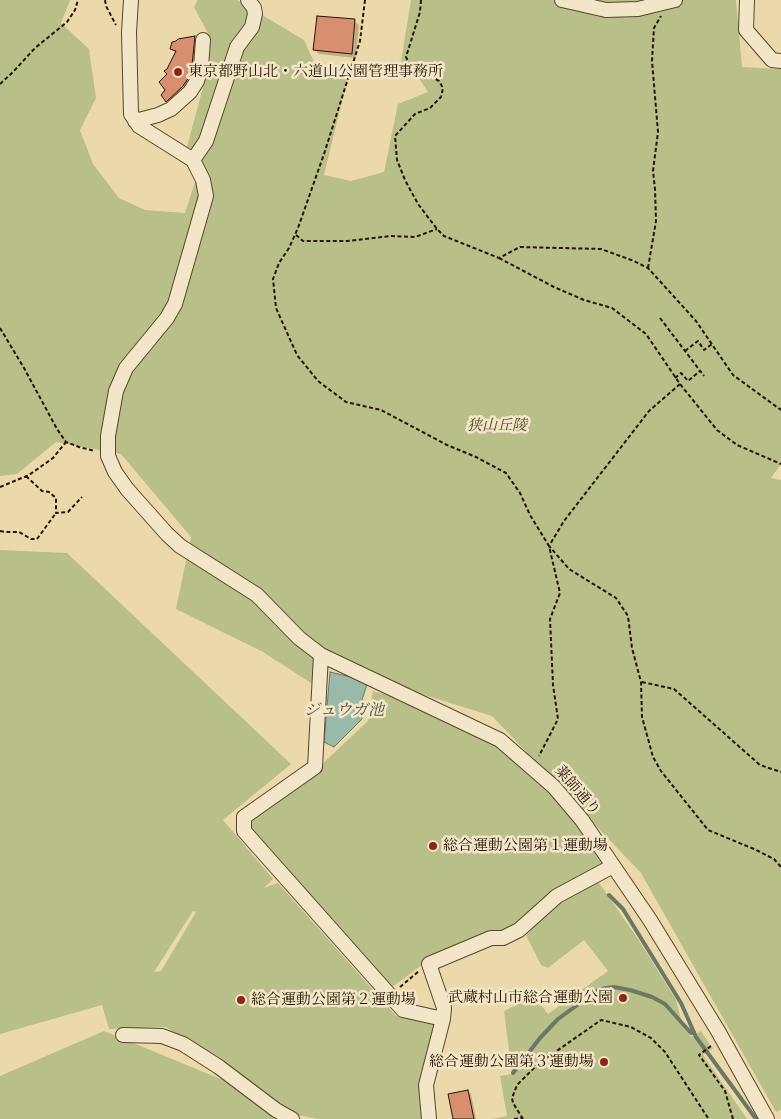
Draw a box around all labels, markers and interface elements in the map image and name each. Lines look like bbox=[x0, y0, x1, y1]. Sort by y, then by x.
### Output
place label: 東京都野山北・六道山公園管理事務所 bbox=[188, 63, 443, 81]
marker: 東京都野山北・六道山公園管理事務所 bbox=[172, 66, 184, 78]
park label: 狭山丘陵 bbox=[467, 417, 527, 435]
water label: ジュウガ池 bbox=[304, 701, 384, 721]
street label: 薬師通り bbox=[551, 762, 603, 820]
place label: 総合運動公園第１運動場 bbox=[443, 837, 608, 855]
marker: 総合運動公園第１運動場 bbox=[427, 840, 439, 852]
place label: 武蔵村山市総合運動公園 bbox=[448, 989, 613, 1007]
place label: 総合運動公園第２運動場 bbox=[251, 991, 416, 1009]
marker: 武蔵村山市総合運動公園 bbox=[617, 992, 629, 1004]
marker: 総合運動公園第２運動場 bbox=[235, 994, 247, 1006]
place label: 総合運動公園第３運動場 bbox=[429, 1053, 594, 1071]
marker: 総合運動公園第３運動場 bbox=[598, 1056, 610, 1068]

